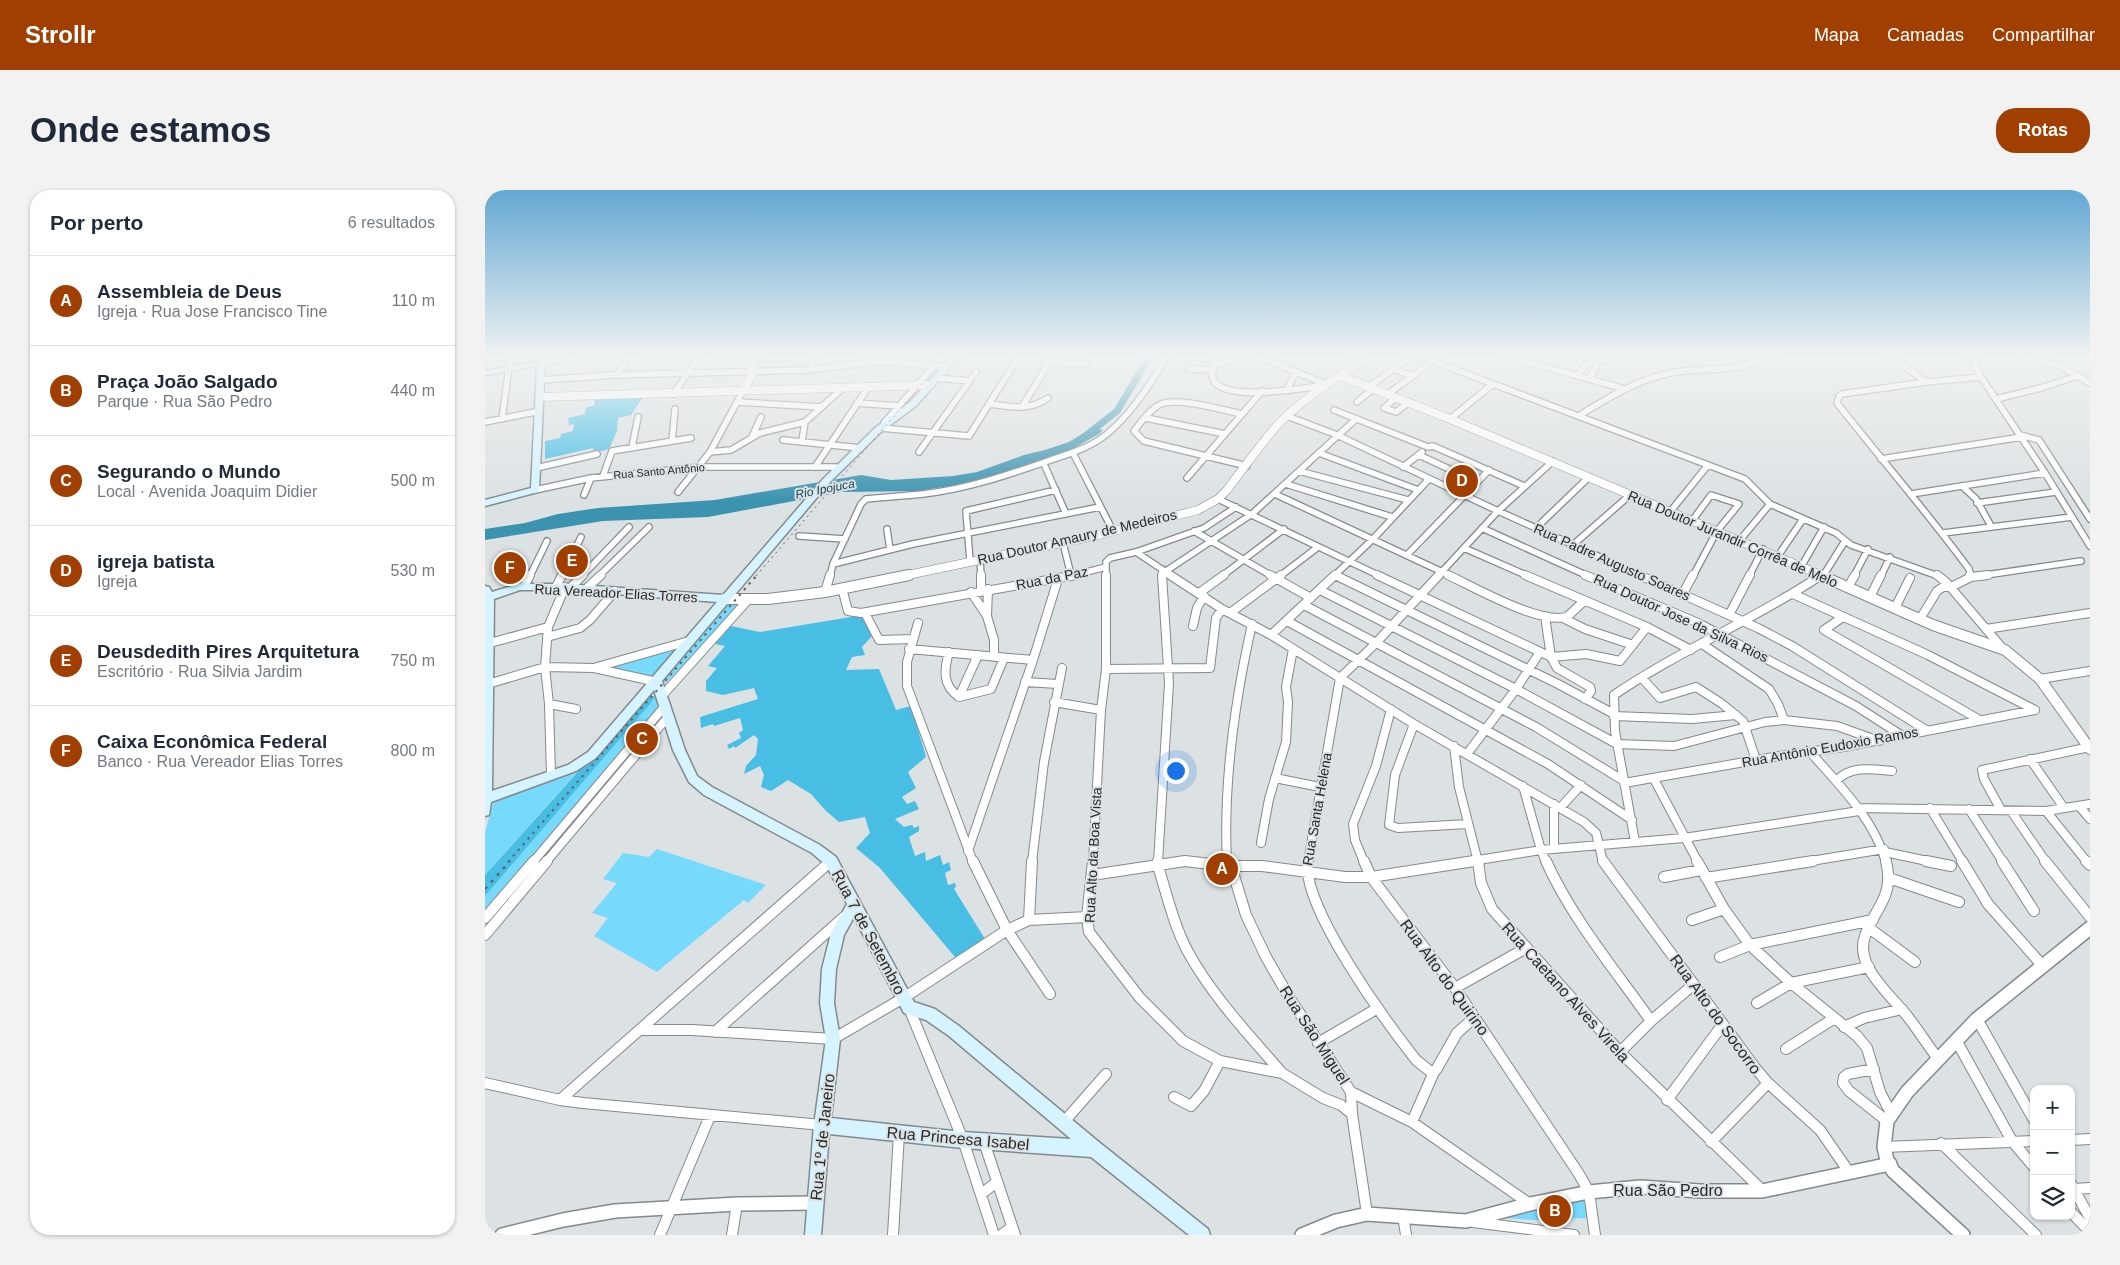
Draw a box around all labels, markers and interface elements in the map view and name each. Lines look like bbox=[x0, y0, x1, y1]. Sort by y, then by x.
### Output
text: Strollr bbox=[25, 21, 96, 48]
text: Mapa bbox=[1814, 25, 1859, 45]
text: Camadas bbox=[1887, 25, 1964, 45]
text: Compartilhar bbox=[1992, 25, 2095, 45]
button: Rotas bbox=[1996, 108, 2090, 153]
text: Onde estamos bbox=[30, 110, 271, 149]
text: Por perto bbox=[50, 211, 143, 234]
text: 6 resultados bbox=[348, 214, 435, 231]
text: Assembleia de Deus bbox=[97, 281, 282, 302]
text: A bbox=[60, 292, 72, 309]
text: 110 m bbox=[392, 292, 435, 309]
text: Igreja · Rua Jose Francisco Tine bbox=[97, 303, 327, 320]
text: Praça João Salgado bbox=[97, 371, 278, 392]
text: B bbox=[60, 382, 72, 399]
text: 440 m bbox=[391, 382, 435, 399]
text: Parque · Rua São Pedro bbox=[97, 393, 272, 410]
text: Segurando o Mundo bbox=[97, 461, 281, 482]
street label: Rua Santo Antônio bbox=[613, 461, 705, 481]
pin: D bbox=[1446, 462, 1478, 500]
text: C bbox=[60, 472, 72, 489]
text: 500 m bbox=[391, 472, 435, 489]
water label: Rio Ipojuca bbox=[794, 476, 856, 502]
text: Local · Avenida Joaquim Didier bbox=[97, 483, 317, 500]
street label: Rua Doutor Jurandir Corrêa de Melo bbox=[1626, 487, 1841, 591]
street label: Rua Doutor Amaury de Medeiros bbox=[976, 506, 1178, 568]
street label: Rua Padre Augusto Soares bbox=[1531, 520, 1693, 604]
pin: E bbox=[556, 542, 588, 580]
pin: F bbox=[494, 549, 526, 587]
text: igreja batista bbox=[97, 551, 214, 572]
text: D bbox=[60, 562, 72, 579]
text: 530 m bbox=[391, 562, 435, 579]
street label: Rua da Paz bbox=[1015, 563, 1089, 593]
street label: Rua Doutor Jose da Silva Rios bbox=[1591, 570, 1771, 666]
text: Igreja bbox=[97, 573, 137, 590]
street label: Rua Vereador Elias Torres bbox=[534, 581, 698, 605]
text: Deusdedith Pires Arquitetura bbox=[97, 641, 359, 662]
text: E bbox=[61, 652, 71, 669]
text: 750 m bbox=[391, 652, 435, 669]
text: Escritório · Rua Silvia Jardim bbox=[97, 663, 302, 680]
pin: C bbox=[626, 720, 658, 758]
street label: Rua Antônio Eudoxio Ramos bbox=[1740, 724, 1920, 770]
text: Caixa Econômica Federal bbox=[97, 731, 327, 752]
text: F bbox=[61, 742, 71, 759]
text: 800 m bbox=[391, 742, 435, 759]
street label: Rua Santa Helena bbox=[1299, 751, 1335, 867]
text: Banco · Rua Vereador Elias Torres bbox=[97, 753, 343, 770]
your location bbox=[1163, 758, 1189, 784]
street label: Rua Alto da Boa Vista bbox=[1081, 786, 1105, 923]
pin: A bbox=[1206, 850, 1238, 888]
street label: Rua 7 de Setembro bbox=[828, 867, 909, 998]
street label: Rua Alto do Quirino bbox=[1397, 916, 1492, 1038]
street label: Rua Caetano Alves Virela bbox=[1498, 919, 1633, 1066]
street label: Rua Alto do Socorro bbox=[1667, 951, 1765, 1077]
street label: Rua São Miguel bbox=[1276, 983, 1353, 1088]
street label: Rua 1º de Janeiro bbox=[807, 1073, 838, 1201]
map controls bbox=[2030, 1085, 2075, 1220]
button: + bbox=[2030, 1085, 2075, 1130]
street label: Rua Princesa Isabel bbox=[886, 1124, 1030, 1153]
button: − bbox=[2030, 1130, 2075, 1175]
button: layers bbox=[2030, 1175, 2075, 1220]
street label: Rua São Pedro bbox=[1613, 1182, 1723, 1199]
pin: B bbox=[1539, 1192, 1571, 1230]

